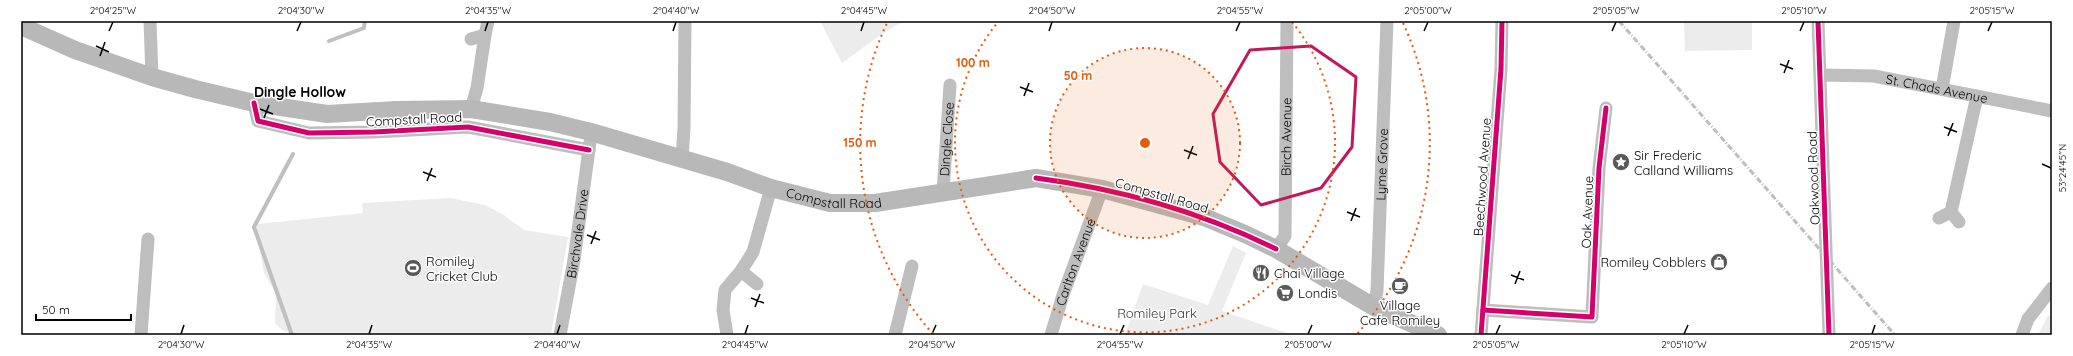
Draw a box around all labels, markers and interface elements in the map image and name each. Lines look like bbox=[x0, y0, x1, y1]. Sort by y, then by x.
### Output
text: 2°04'25"W bbox=[90, 4, 137, 17]
text: 2°04'30"W bbox=[278, 4, 325, 17]
text: 2°04'35"W bbox=[465, 4, 511, 17]
text: 2°04'40"W bbox=[653, 4, 700, 17]
text: 2°04'45"W bbox=[841, 4, 887, 17]
text: 2°04'50"W bbox=[1029, 4, 1076, 17]
text: 2°04'55"W bbox=[1217, 4, 1264, 17]
text: 2°05'00"W bbox=[1404, 4, 1452, 17]
text: 2°05'05"W bbox=[1592, 4, 1640, 17]
text: 2°05'10"W bbox=[1781, 4, 1827, 17]
text: 2°05'15"W bbox=[1970, 4, 2015, 17]
text: 100 m bbox=[956, 55, 990, 70]
text: 50 m bbox=[1064, 68, 1092, 83]
street label: St. Chads Avenue bbox=[1884, 71, 1989, 106]
district label: Dingle Hollow bbox=[254, 83, 346, 101]
street label: Birch Avenue bbox=[1278, 98, 1294, 176]
street label: Dingle Close bbox=[936, 102, 957, 177]
street label: Compstall Road bbox=[366, 108, 462, 130]
street label: Beechwood Avenue bbox=[1470, 117, 1494, 237]
street label: Lyme Grove bbox=[1372, 128, 1391, 201]
street label: Oakwood Road bbox=[1803, 131, 1823, 225]
text: 150 m bbox=[843, 135, 877, 150]
centre of rings bbox=[1138, 136, 1152, 150]
text: 53°24'45"N bbox=[2056, 144, 2069, 192]
place label: Sir Frederic Calland Williams bbox=[1634, 147, 1733, 178]
place icon: Sir Frederic Calland Williams bbox=[1611, 152, 1631, 172]
street label: Compstall Road bbox=[1114, 174, 1210, 216]
street label: Oak Avenue bbox=[1578, 175, 1596, 249]
street label: Compstall Road bbox=[785, 184, 883, 211]
street label: Birchvale Drive bbox=[563, 188, 592, 279]
street label: Carlton Avenue bbox=[1052, 216, 1099, 308]
shop icon: Romiley Cobblers bbox=[1709, 252, 1729, 272]
place label: Romiley Cricket Club bbox=[426, 253, 498, 284]
place label: Romiley Cobblers bbox=[1600, 254, 1706, 270]
sports icon: Romiley Cricket Club bbox=[403, 258, 423, 278]
restaurant icon: Chai Village bbox=[1251, 263, 1271, 283]
place label: Chai Village bbox=[1274, 265, 1345, 281]
cafe icon: Village Cafe Romiley bbox=[1390, 276, 1410, 296]
supermarket icon: Londis bbox=[1275, 283, 1295, 303]
place label: Londis bbox=[1298, 285, 1337, 301]
scale bar bbox=[36, 296, 131, 322]
place label: Village Cafe Romiley bbox=[1360, 297, 1440, 328]
text: 50 m bbox=[42, 302, 70, 317]
park label: Romiley Park bbox=[1117, 305, 1197, 321]
text: 2°04'30"W bbox=[158, 338, 205, 351]
text: 2°04'35"W bbox=[346, 338, 392, 351]
text: 2°04'40"W bbox=[534, 338, 581, 351]
text: 2°04'45"W bbox=[722, 338, 768, 351]
text: 2°04'50"W bbox=[909, 338, 956, 351]
text: 2°04'55"W bbox=[1097, 338, 1144, 351]
text: 2°05'00"W bbox=[1284, 338, 1332, 351]
text: 2°05'05"W bbox=[1472, 338, 1520, 351]
text: 2°05'10"W bbox=[1661, 338, 1707, 351]
text: 2°05'15"W bbox=[1850, 338, 1895, 351]

